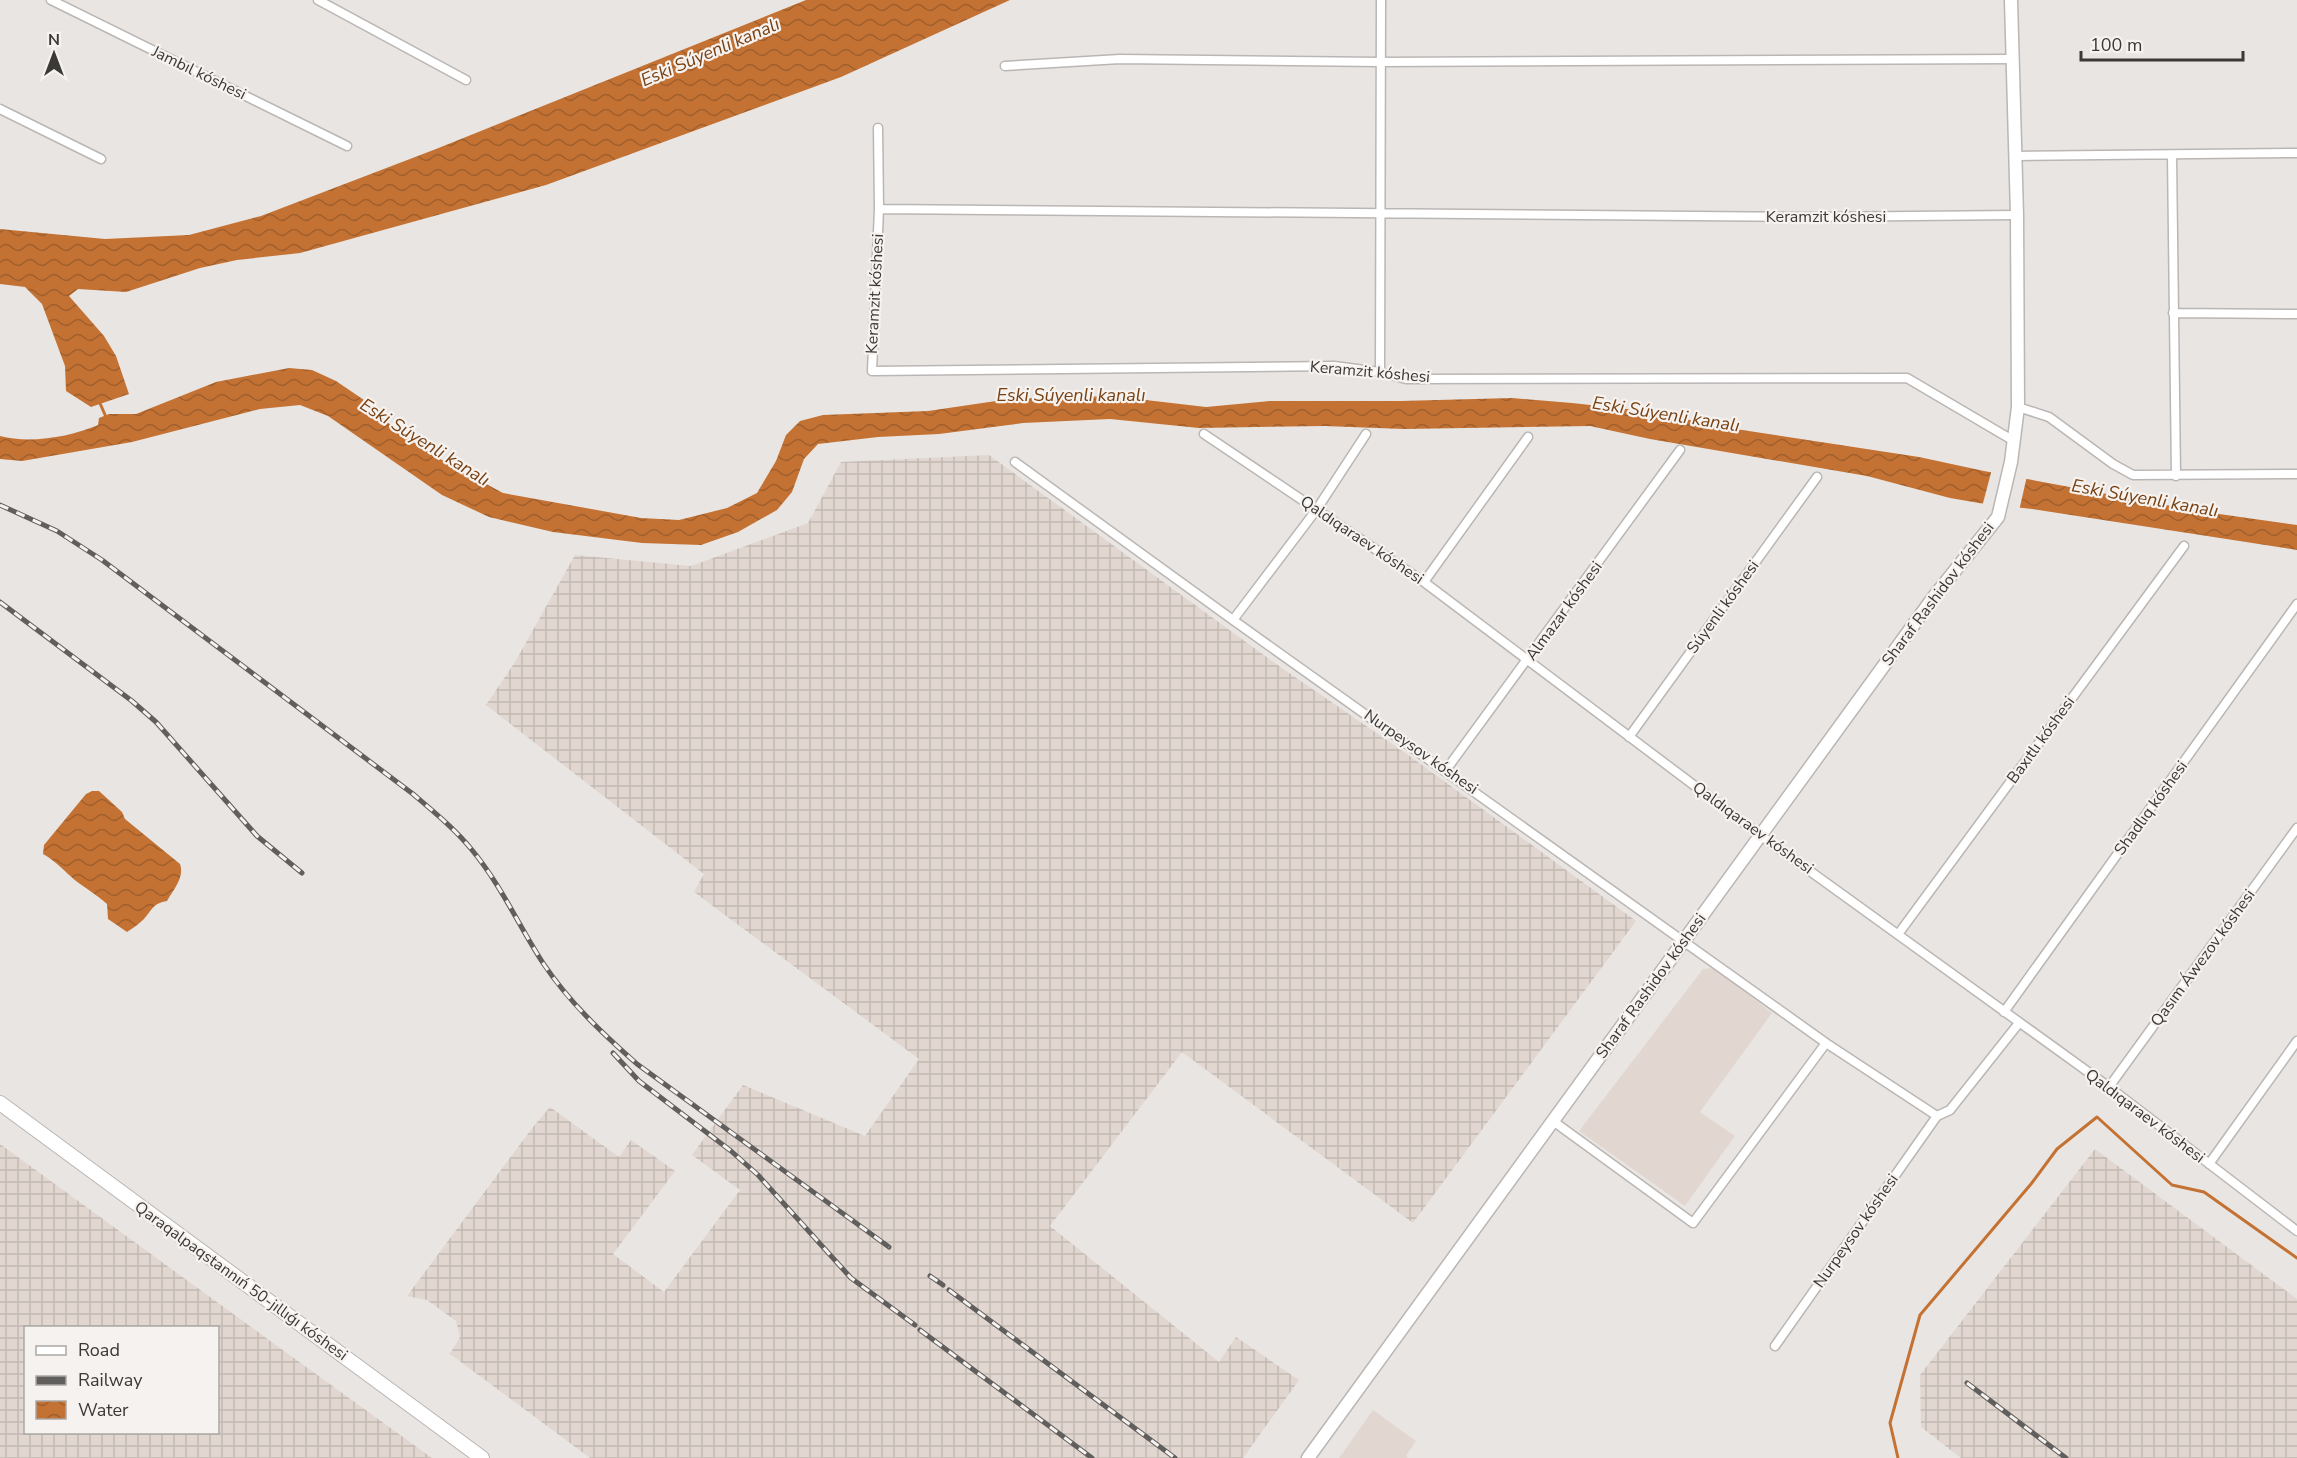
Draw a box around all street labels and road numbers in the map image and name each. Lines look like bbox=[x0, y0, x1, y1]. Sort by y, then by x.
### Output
street label: Jambıl kóshesi bbox=[147, 40, 250, 105]
street label: Keramzit kóshesi bbox=[1766, 206, 1886, 228]
street label: Keramzit kóshesi bbox=[861, 233, 889, 355]
street label: Keramzit kóshesi bbox=[1309, 356, 1431, 388]
street label: Qaldıqaraev kóshesi bbox=[1296, 490, 1428, 590]
street label: Sharaf Rashidov kóshesi bbox=[1877, 518, 1999, 670]
street label: Súyenli kóshesi bbox=[1682, 556, 1764, 658]
street label: Almazar kóshesi bbox=[1521, 557, 1607, 665]
street label: Baxıtlı kóshesi bbox=[2002, 692, 2080, 788]
street label: Nurpeysov kóshesi bbox=[1360, 704, 1482, 800]
street label: Shadlıq kóshesi bbox=[2109, 756, 2193, 860]
street label: Qaldıqaraev kóshesi bbox=[1688, 777, 1818, 879]
street label: Qasım Áwezov kóshesi bbox=[2146, 885, 2260, 1031]
street label: Sharaf Rashidov kóshesi bbox=[1591, 909, 1711, 1063]
street label: Qaldıqaraev kóshesi bbox=[2081, 1064, 2209, 1168]
street label: Nurpeysov kóshesi bbox=[1808, 1170, 1904, 1292]
street label: Qaraqalpaqstannıń 50-jıllıǵı kóshesi bbox=[130, 1196, 352, 1366]

